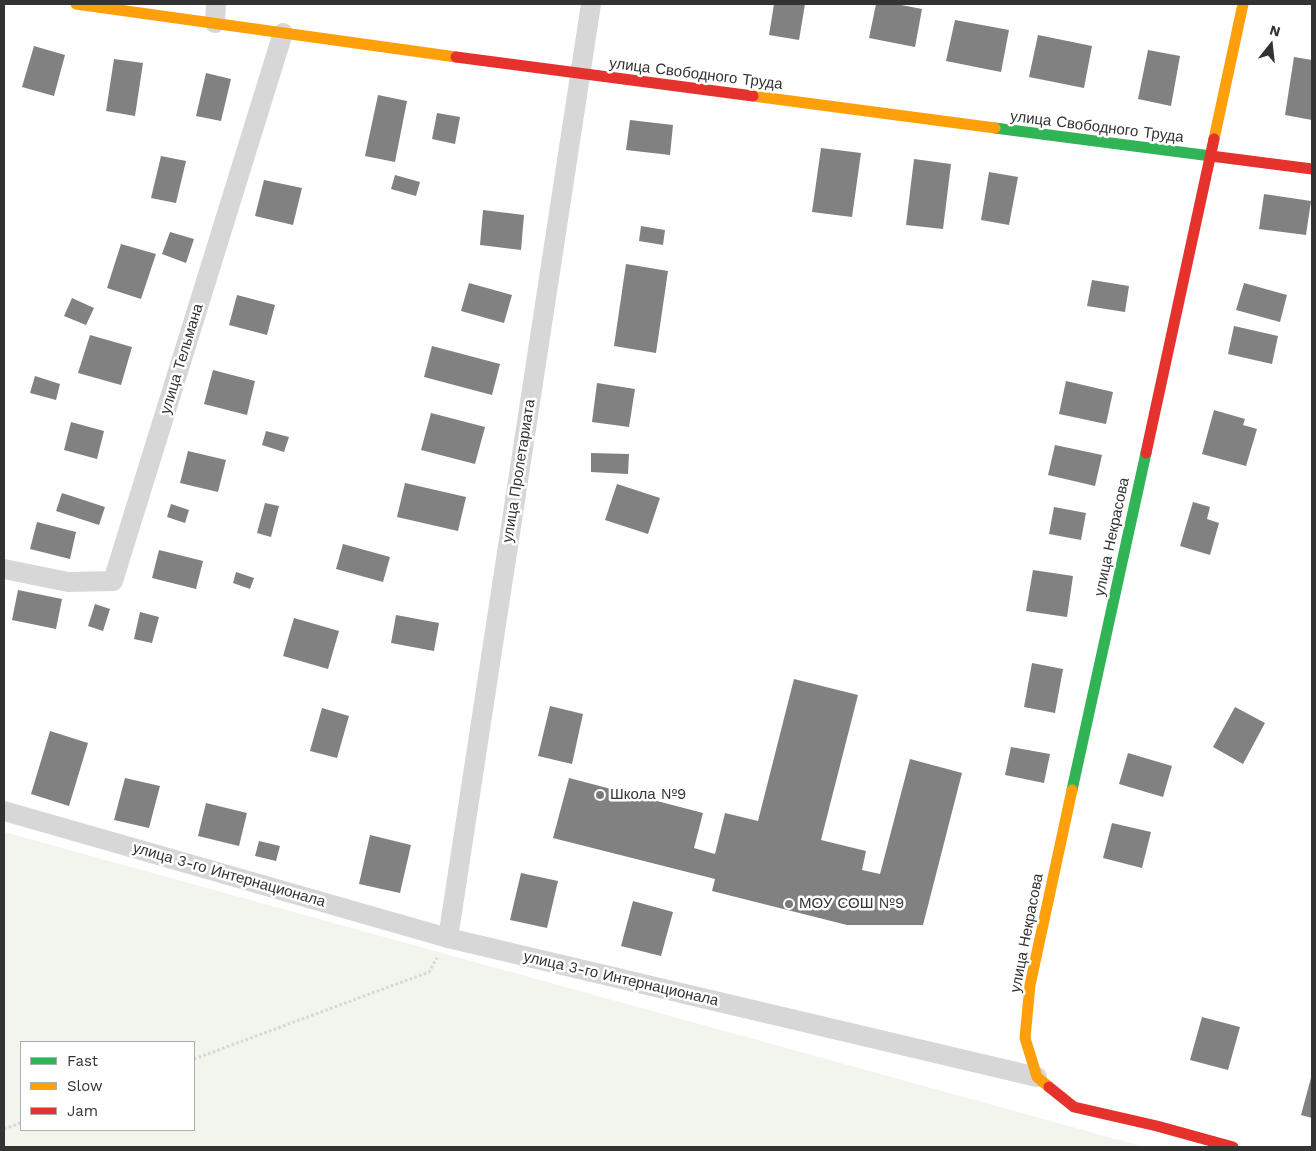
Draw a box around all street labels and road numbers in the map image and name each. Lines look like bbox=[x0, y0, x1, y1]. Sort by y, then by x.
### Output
street label: улица Свободного Труда bbox=[608, 54, 784, 94]
street label: улица Свободного Труда bbox=[1009, 107, 1185, 147]
street label: улица Тельмана bbox=[157, 302, 207, 416]
street label: улица Пролетариата bbox=[499, 398, 539, 544]
street label: улица Некрасова bbox=[1091, 476, 1133, 598]
street label: улица 3-го Интернационала bbox=[131, 839, 327, 911]
street label: улица Некрасова bbox=[1007, 872, 1047, 994]
street label: улица 3-го Интернационала bbox=[522, 948, 720, 1010]

